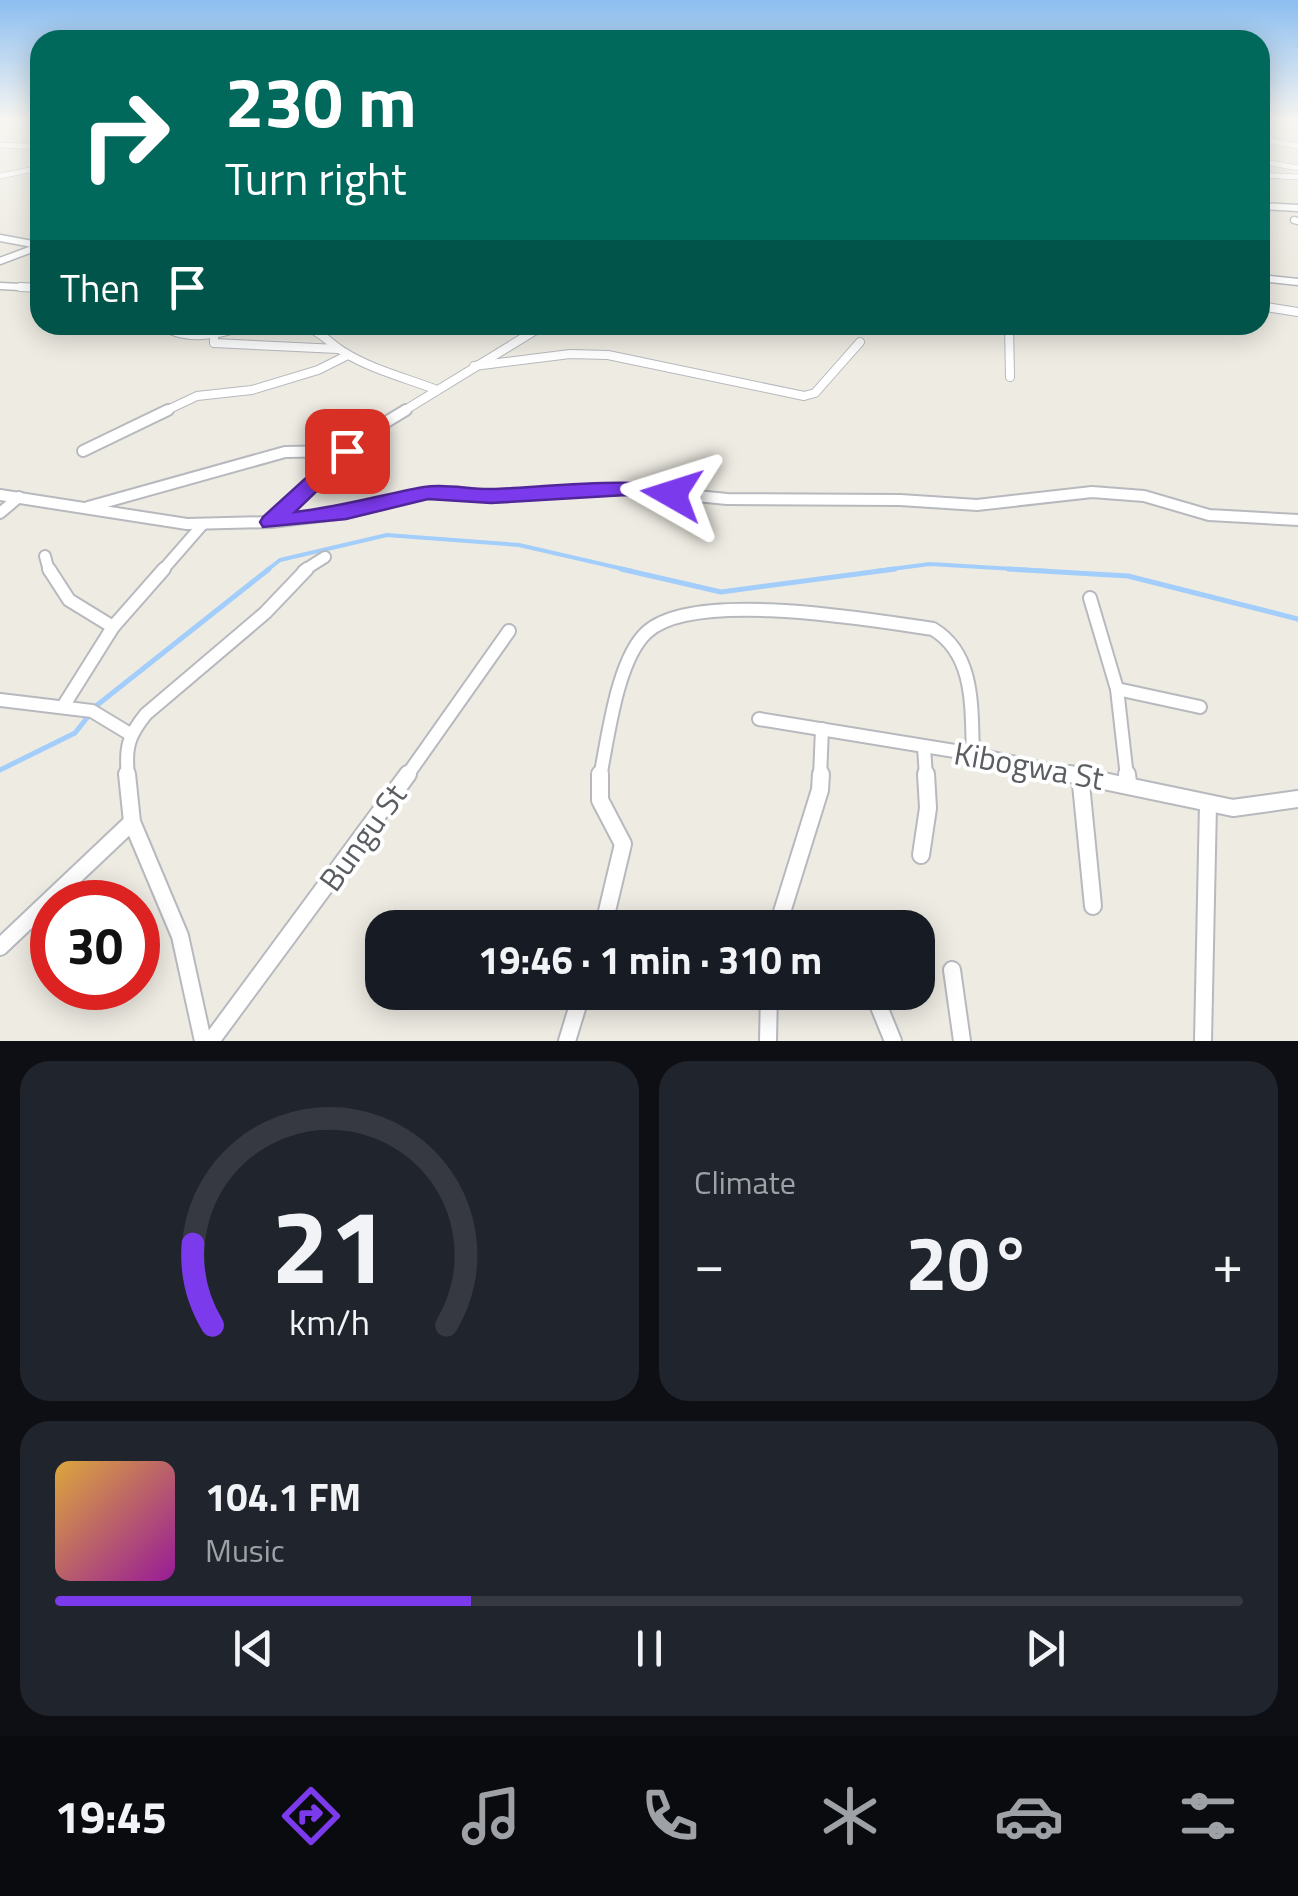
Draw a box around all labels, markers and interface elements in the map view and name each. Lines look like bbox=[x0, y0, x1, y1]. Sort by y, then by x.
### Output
text: 230 m bbox=[225, 48, 417, 154]
icon: right bbox=[60, 70, 190, 200]
text: Turn right bbox=[225, 144, 407, 212]
text: Then bbox=[60, 259, 140, 317]
icon: arrive bbox=[160, 260, 215, 315]
pin bbox=[305, 409, 390, 494]
icon: arrive bbox=[320, 424, 375, 479]
position arrow bbox=[620, 442, 724, 546]
street label: Kibogwa St bbox=[950, 728, 1108, 802]
street label: Bungu St bbox=[307, 773, 417, 901]
speed limit sign: 30 bbox=[30, 880, 160, 1010]
text: 19:46 · 1 min · 310 m bbox=[478, 931, 822, 989]
text: Climate bbox=[694, 1158, 796, 1206]
text: 21 bbox=[271, 1165, 388, 1323]
text: 20° bbox=[905, 1205, 1032, 1319]
text: − bbox=[694, 1221, 725, 1304]
text: + bbox=[1212, 1221, 1243, 1304]
text: km/h bbox=[289, 1294, 370, 1349]
text: 104.1 FM bbox=[205, 1468, 361, 1526]
text: Music bbox=[205, 1526, 285, 1574]
icon: previous bbox=[226, 1621, 281, 1676]
icon: pause bbox=[622, 1621, 677, 1676]
icon: next bbox=[1018, 1621, 1073, 1676]
icon: directions bbox=[276, 1781, 346, 1851]
icon: music bbox=[456, 1781, 526, 1851]
icon: phone bbox=[635, 1781, 705, 1851]
icon: climate bbox=[815, 1781, 885, 1851]
icon: car bbox=[994, 1781, 1064, 1851]
icon: filters bbox=[1173, 1781, 1243, 1851]
text: 19:45 bbox=[55, 1782, 167, 1850]

